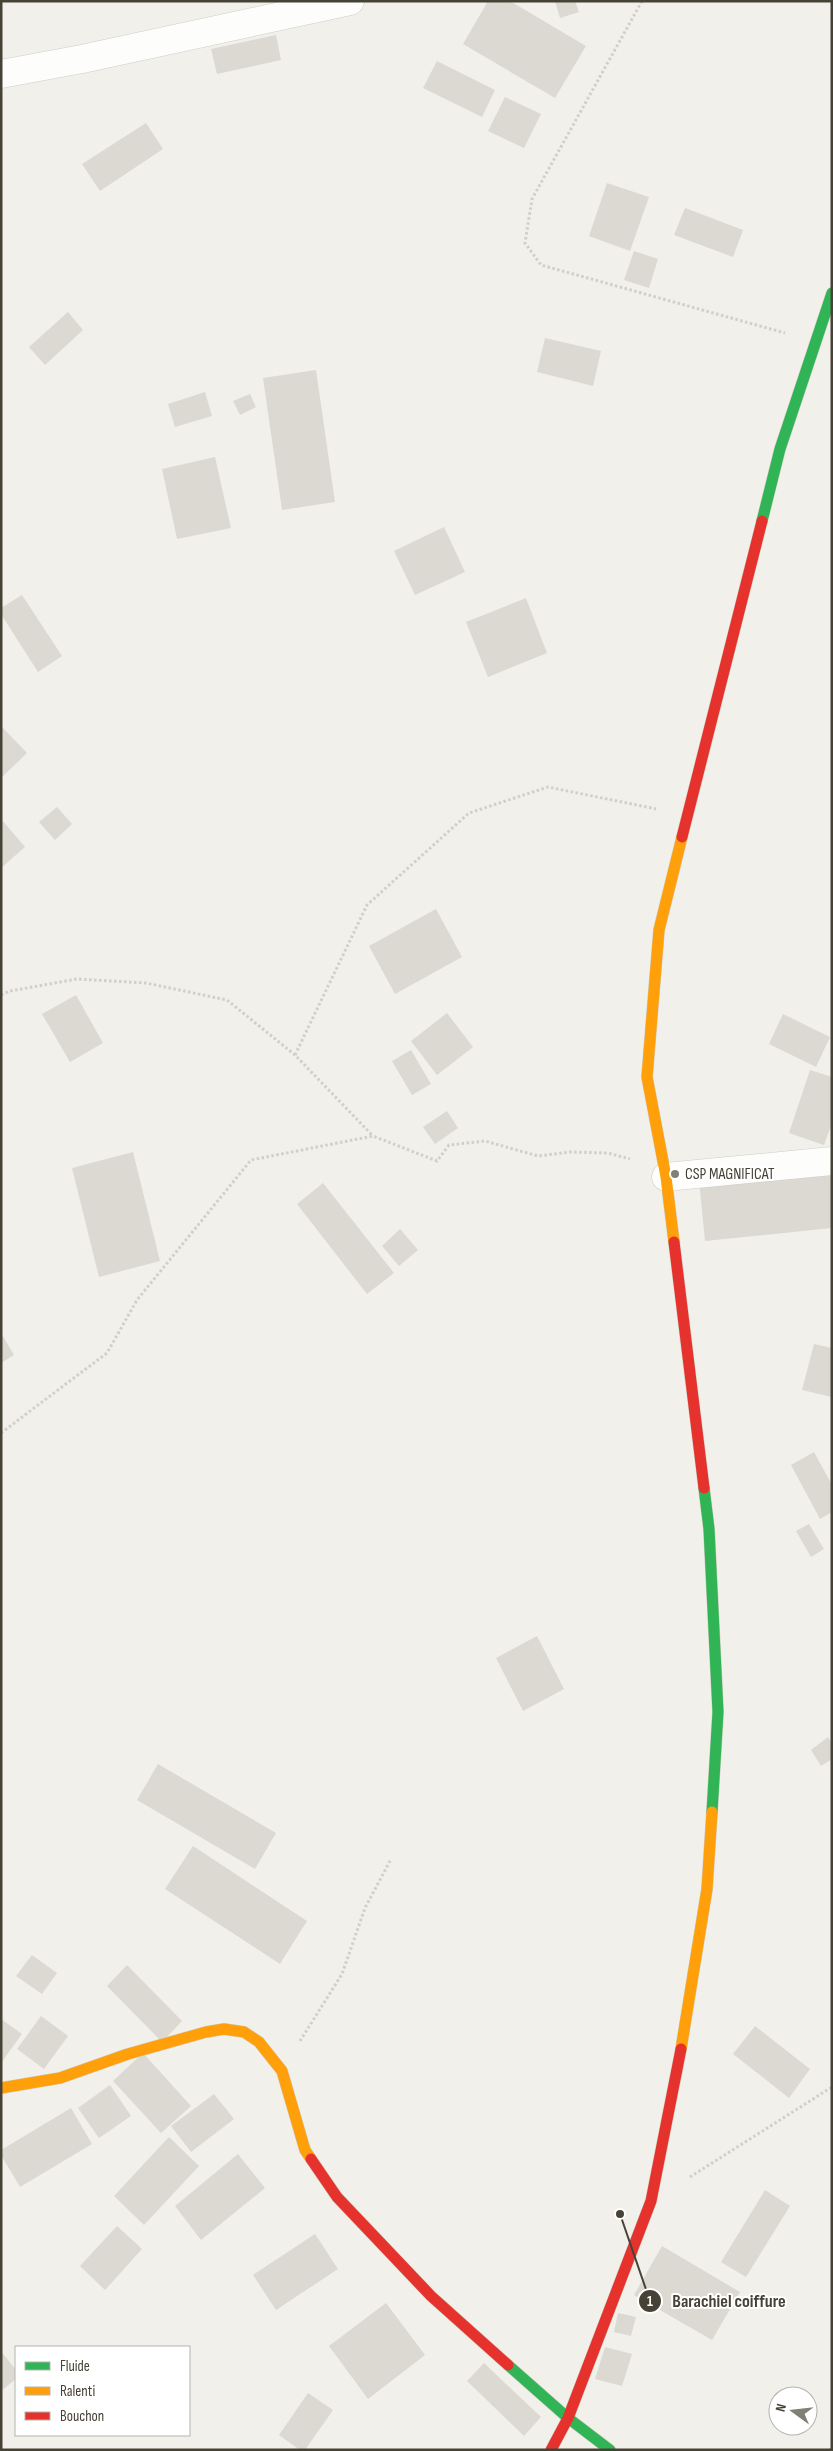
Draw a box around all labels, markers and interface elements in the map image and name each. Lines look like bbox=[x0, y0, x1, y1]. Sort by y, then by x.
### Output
place label: CSP MAGNIFICAT bbox=[685, 1165, 775, 1184]
marker: CSP MAGNIFICAT bbox=[669, 1168, 681, 1180]
callout: Barachiel coiffure bbox=[638, 2284, 796, 2317]
text: Barachiel coiffure bbox=[672, 2291, 786, 2312]
text: 1 bbox=[647, 2292, 653, 2311]
legend bbox=[15, 2346, 190, 2436]
text: Fluide bbox=[60, 2357, 90, 2376]
text: Ralenti bbox=[60, 2382, 95, 2401]
north arrow bbox=[768, 2386, 818, 2436]
text: N bbox=[772, 2402, 790, 2414]
text: Bouchon bbox=[60, 2407, 104, 2426]

